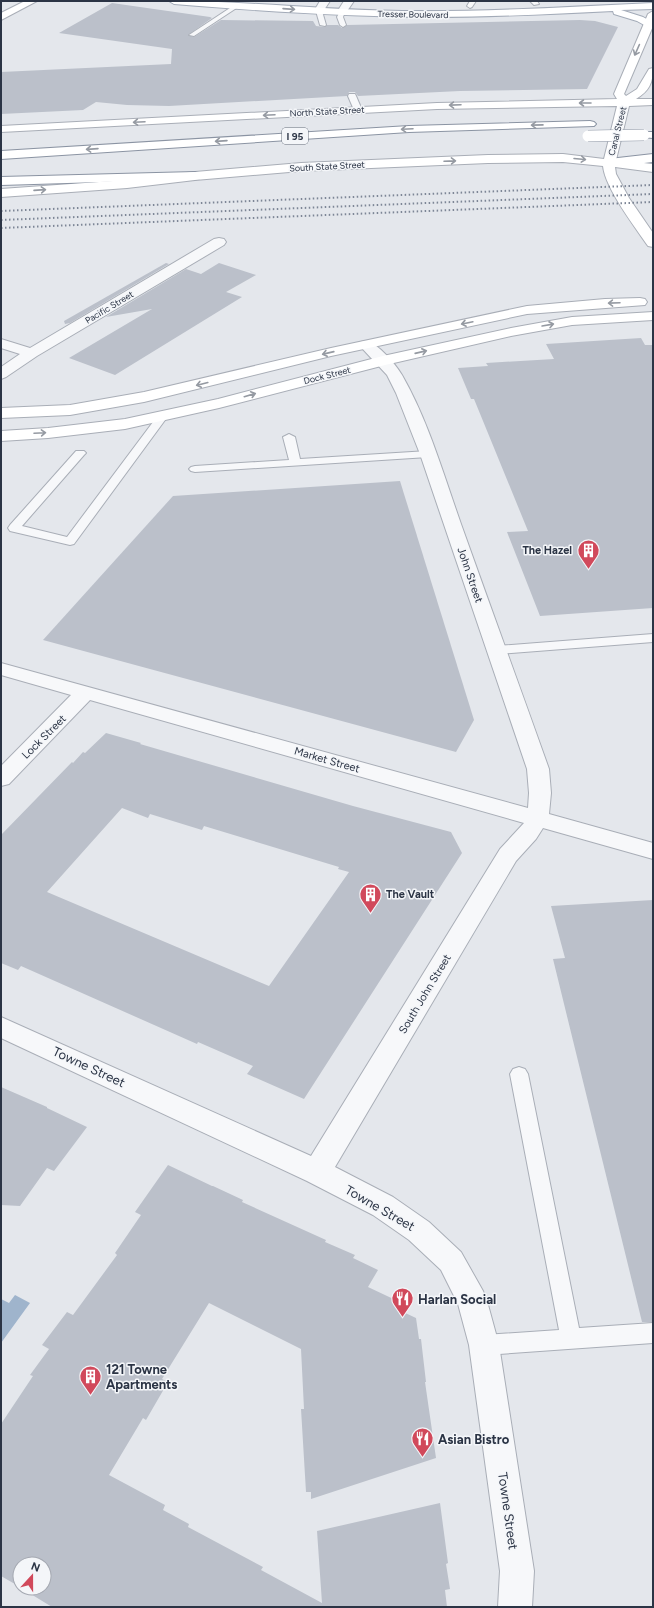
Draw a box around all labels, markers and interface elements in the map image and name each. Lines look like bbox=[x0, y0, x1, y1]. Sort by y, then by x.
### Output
one-way arrow bbox=[282, 6, 295, 13]
street label: Tresser Boulevard bbox=[377, 8, 449, 20]
one-way arrow bbox=[633, 44, 641, 56]
one-way arrow bbox=[579, 99, 592, 106]
one-way arrow bbox=[449, 101, 462, 109]
street label: North State Street bbox=[289, 104, 365, 118]
street label: Canal Street bbox=[606, 105, 629, 157]
one-way arrow bbox=[263, 111, 276, 118]
one-way arrow bbox=[133, 118, 146, 125]
one-way arrow bbox=[531, 121, 544, 129]
one-way arrow bbox=[401, 126, 414, 133]
road number: I 95 bbox=[282, 128, 308, 144]
one-way arrow bbox=[215, 137, 228, 144]
one-way arrow bbox=[86, 146, 99, 153]
one-way arrow bbox=[573, 156, 586, 163]
one-way arrow bbox=[443, 157, 456, 164]
street label: South State Street bbox=[289, 158, 366, 173]
one-way arrow bbox=[33, 187, 46, 194]
street label: Pacific Street bbox=[83, 288, 136, 326]
one-way arrow bbox=[608, 299, 621, 306]
one-way arrow bbox=[460, 319, 473, 327]
one-way arrow bbox=[542, 320, 555, 328]
one-way arrow bbox=[415, 348, 428, 356]
one-way arrow bbox=[322, 350, 335, 358]
street label: Dock Street bbox=[302, 364, 352, 386]
one-way arrow bbox=[195, 380, 208, 388]
one-way arrow bbox=[243, 390, 256, 398]
one-way arrow bbox=[33, 430, 46, 437]
building icon: The Hazel bbox=[575, 537, 601, 570]
place label: The Hazel bbox=[522, 544, 572, 557]
street label: John Street bbox=[454, 546, 486, 604]
street label: Lock Street bbox=[19, 712, 69, 762]
street label: Market Street bbox=[293, 744, 361, 776]
building icon: The Vault bbox=[358, 881, 384, 914]
place label: The Vault bbox=[386, 888, 435, 901]
street label: South John Street bbox=[396, 952, 454, 1036]
street label: Towne Street bbox=[51, 1044, 128, 1090]
street label: Towne Street bbox=[343, 1182, 418, 1234]
restaurant icon: Harlan Social bbox=[389, 1286, 415, 1319]
place label: Harlan Social bbox=[418, 1292, 496, 1307]
place label: 121 Towne Apartments bbox=[106, 1362, 177, 1392]
building icon: 121 Towne Apartments bbox=[77, 1363, 103, 1396]
restaurant icon: Asian Bistro bbox=[410, 1426, 436, 1459]
place label: Asian Bistro bbox=[438, 1432, 510, 1447]
street label: Towne Street bbox=[495, 1471, 521, 1551]
north arrow bbox=[12, 1556, 52, 1596]
text: N bbox=[29, 1560, 42, 1575]

